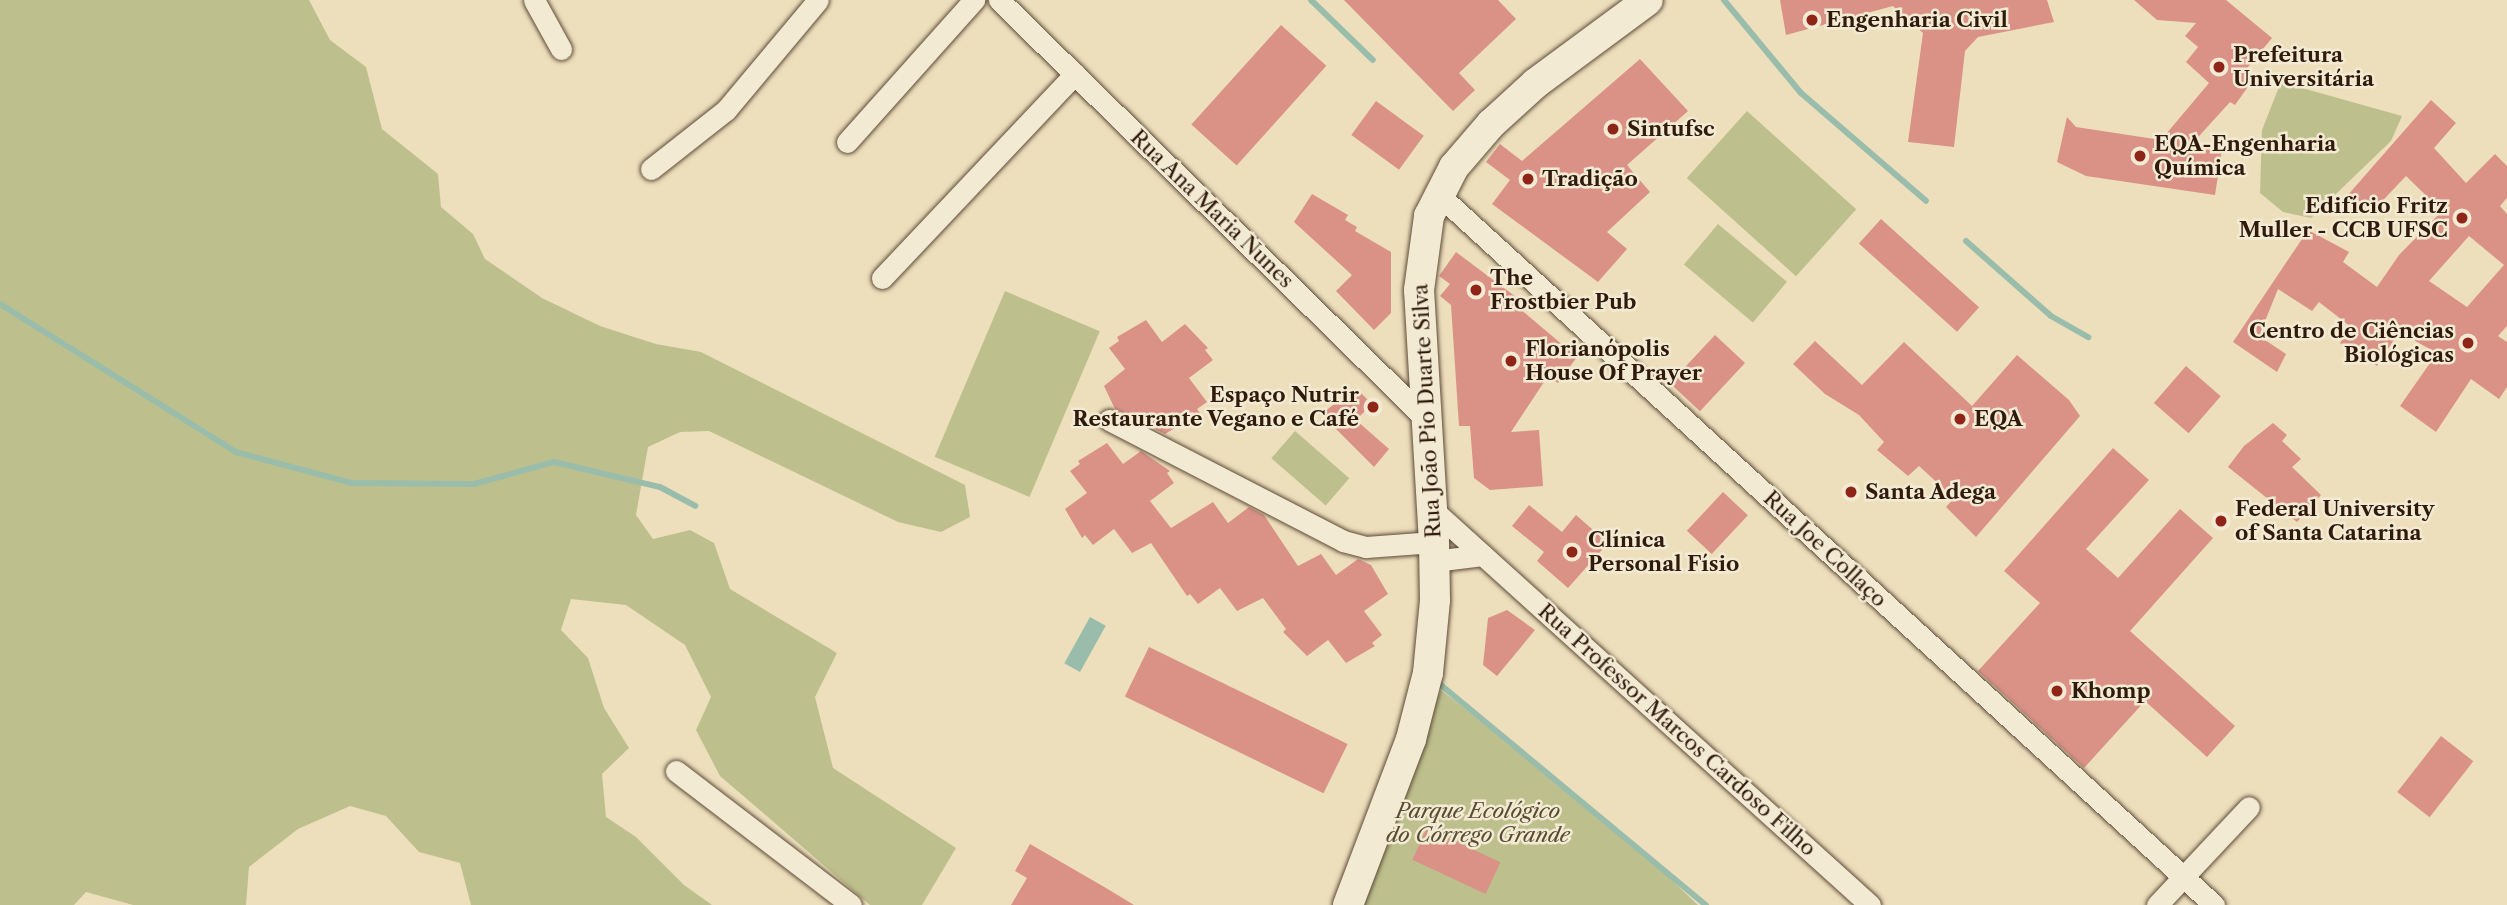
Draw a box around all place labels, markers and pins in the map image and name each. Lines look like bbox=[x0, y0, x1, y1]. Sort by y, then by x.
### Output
place label: Engenharia Civil bbox=[1826, 7, 2008, 33]
marker: Engenharia Civil bbox=[1804, 12, 1820, 28]
place label: Prefeitura Universitária bbox=[2233, 42, 2374, 92]
marker: Prefeitura Universitária bbox=[2211, 59, 2227, 75]
place label: Sintufsc bbox=[1627, 116, 1715, 142]
marker: Sintufsc bbox=[1605, 121, 1621, 137]
place label: EQA-Engenharia Química bbox=[2154, 131, 2336, 181]
marker: EQA-Engenharia Química bbox=[2132, 148, 2148, 164]
place label: Tradição bbox=[1542, 166, 1638, 192]
marker: Tradição bbox=[1520, 171, 1536, 187]
place label: Edifício Fritz Muller - CCB UFSC bbox=[2239, 193, 2448, 243]
marker: Edifício Fritz Muller - CCB UFSC bbox=[2454, 210, 2470, 226]
place label: The Frostbier Pub bbox=[1490, 265, 1637, 315]
marker: The Frostbier Pub bbox=[1468, 282, 1484, 298]
place label: Centro de Ciências Biológicas bbox=[2249, 318, 2454, 368]
marker: Centro de Ciências Biológicas bbox=[2460, 335, 2476, 351]
place label: Florianópolis House Of Prayer bbox=[1525, 336, 1702, 386]
marker: Florianópolis House Of Prayer bbox=[1503, 353, 1519, 369]
place label: Espaço Nutrir Restaurante Vegano e Café bbox=[1072, 382, 1359, 432]
marker: Espaço Nutrir Restaurante Vegano e Café bbox=[1365, 399, 1381, 415]
place label: EQA bbox=[1974, 406, 2023, 432]
marker: EQA bbox=[1952, 411, 1968, 427]
place label: Santa Adega bbox=[1865, 479, 1997, 505]
marker: Santa Adega bbox=[1843, 484, 1859, 500]
place label: Federal University of Santa Catarina bbox=[2235, 496, 2434, 546]
marker: Federal University of Santa Catarina bbox=[2213, 513, 2229, 529]
place label: Clínica Personal Físio bbox=[1588, 527, 1739, 577]
marker: Clínica Personal Físio bbox=[1562, 542, 1582, 562]
place label: Khomp bbox=[2071, 678, 2151, 704]
marker: Khomp bbox=[2049, 683, 2065, 699]

